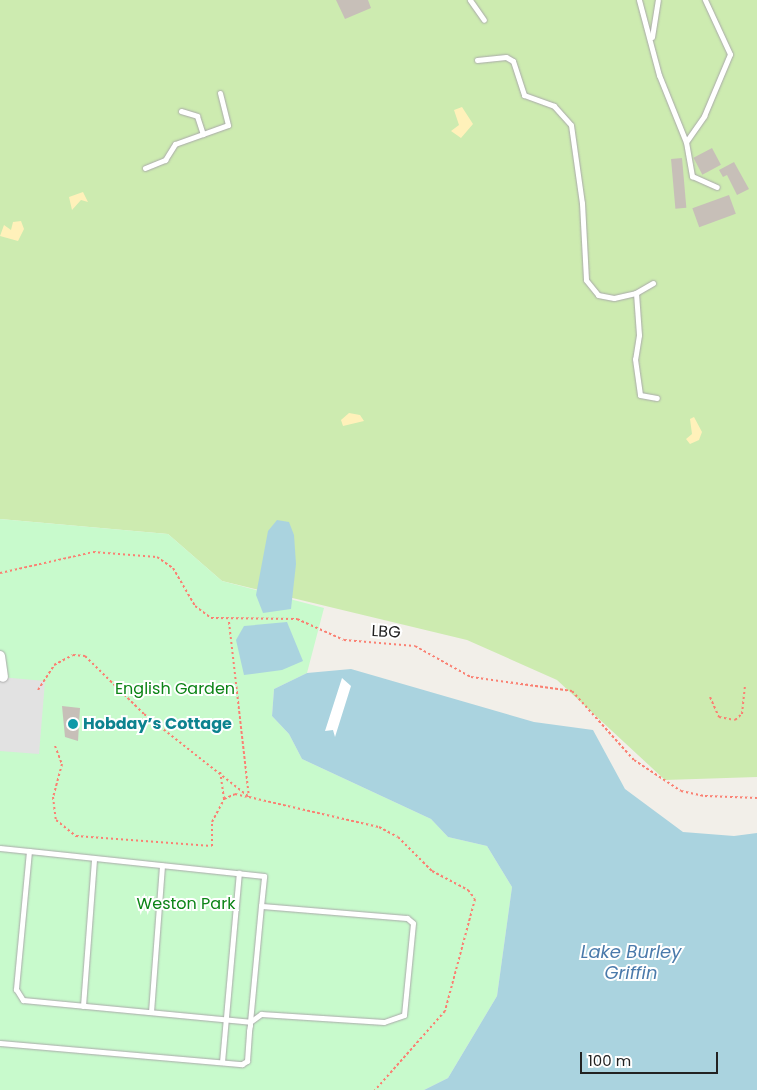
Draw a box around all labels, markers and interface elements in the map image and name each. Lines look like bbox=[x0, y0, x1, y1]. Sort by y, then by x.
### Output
street label: LBG bbox=[371, 622, 401, 642]
park label: English Garden bbox=[115, 679, 235, 699]
place label: Hobday’s Cottage bbox=[83, 714, 232, 734]
marker: Hobday’s Cottage bbox=[67, 718, 79, 730]
park label: Weston Park bbox=[137, 894, 235, 914]
water label: Lake Burley Griffin bbox=[581, 942, 681, 984]
scale bar bbox=[582, 1042, 720, 1074]
text: 100 m bbox=[588, 1050, 631, 1071]

